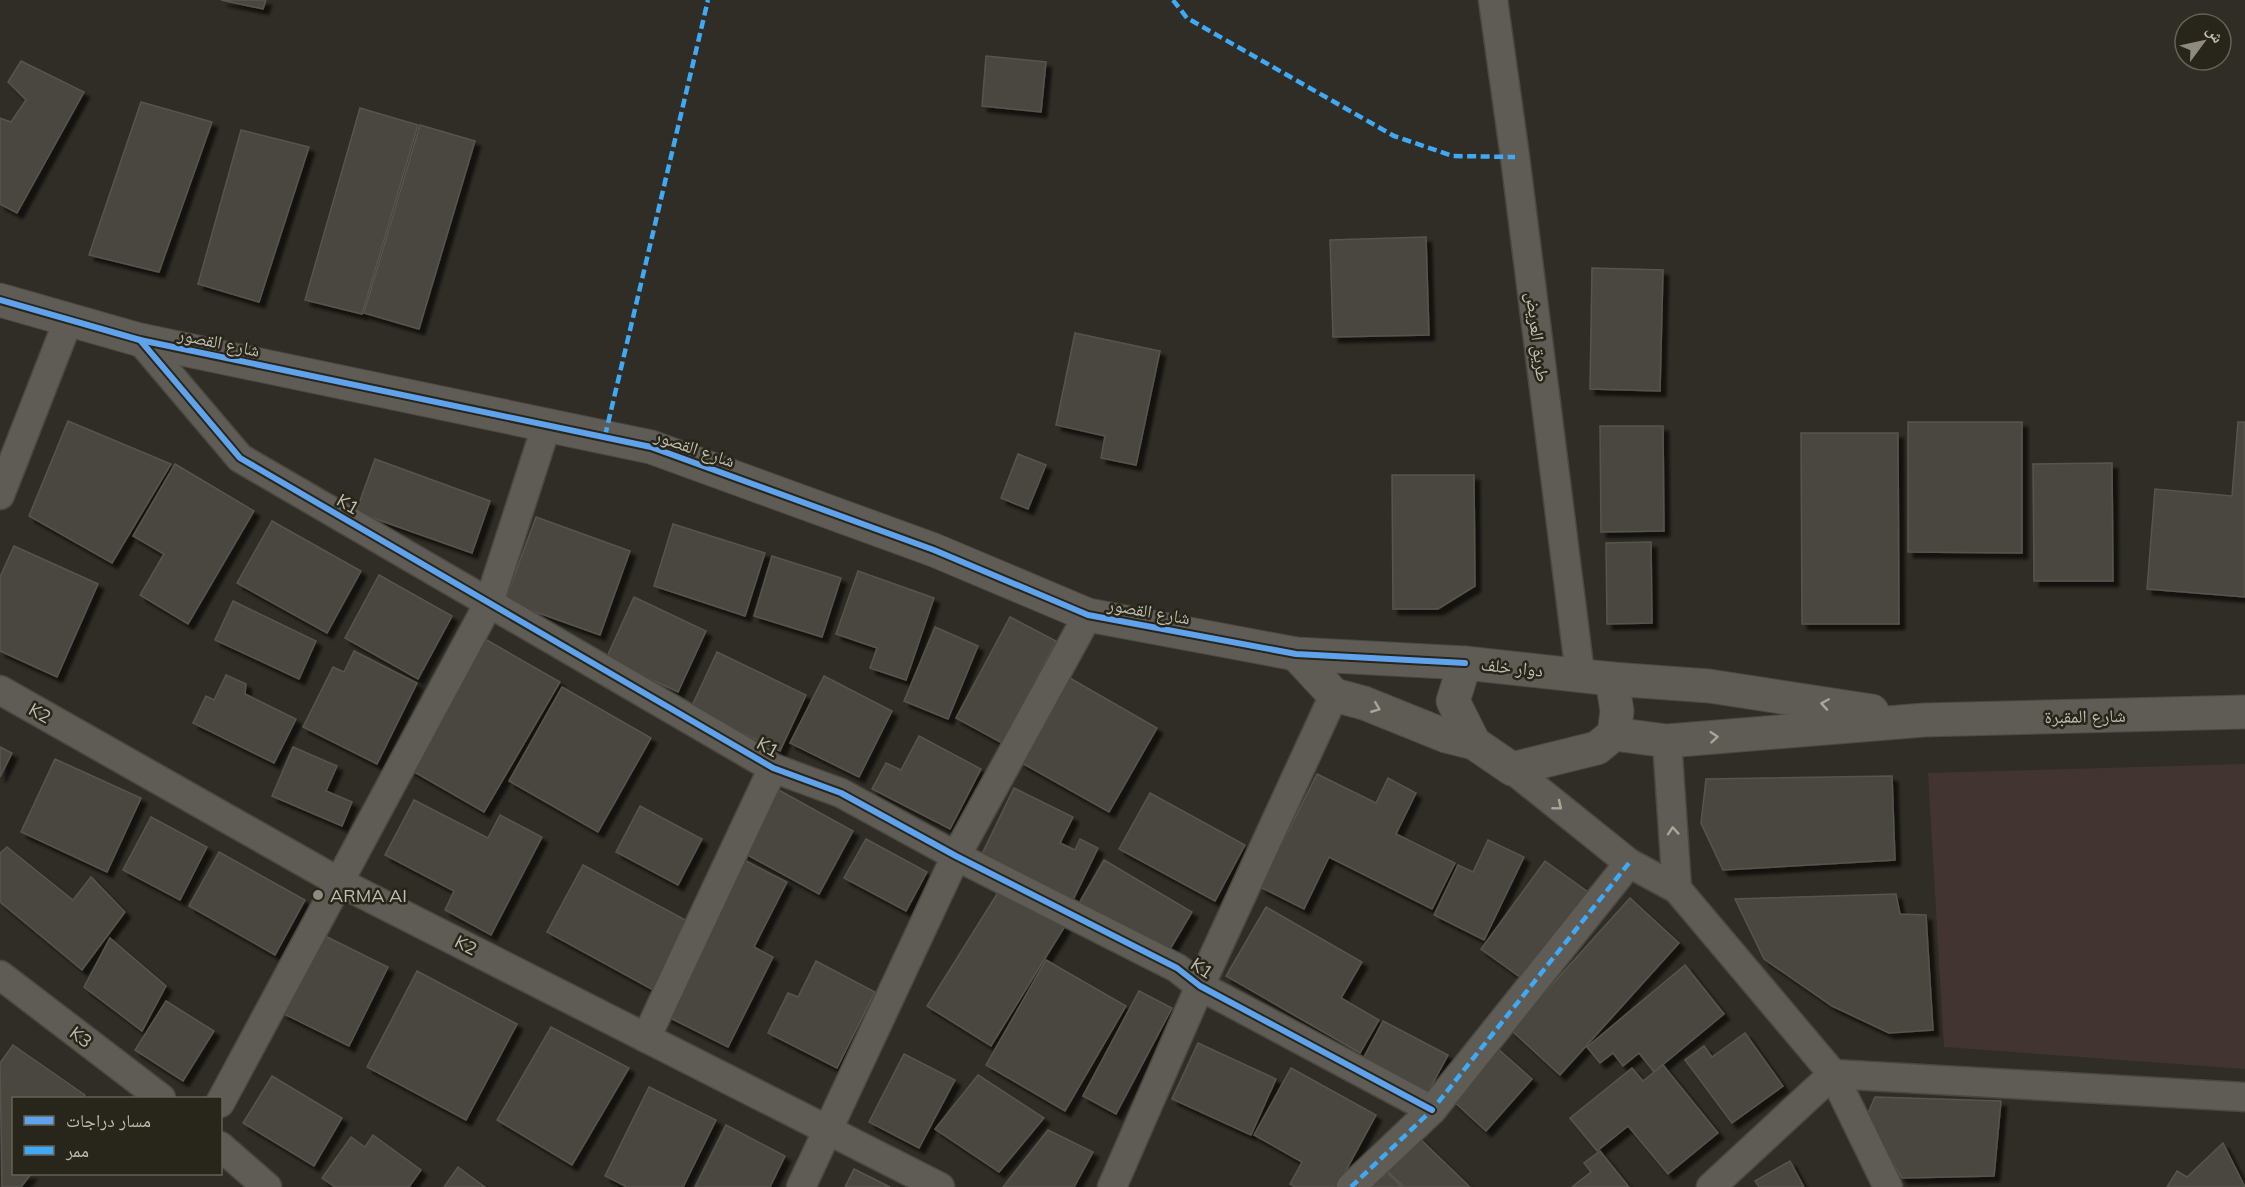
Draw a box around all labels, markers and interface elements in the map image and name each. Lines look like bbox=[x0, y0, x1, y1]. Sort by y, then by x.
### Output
north arrow bbox=[2173, 12, 2233, 72]
text: ش bbox=[2203, 21, 2229, 46]
street label: طريق العريض bbox=[1521, 291, 1555, 383]
street label: شارع القصور bbox=[175, 322, 262, 362]
street label: شارع القصور bbox=[651, 423, 738, 472]
street label: K1 bbox=[333, 488, 363, 520]
street label: شارع القصور bbox=[1105, 592, 1192, 630]
street label: دوار خلف bbox=[1480, 652, 1544, 682]
street label: K2 bbox=[25, 698, 55, 728]
one-way arrow bbox=[1820, 698, 1830, 711]
one-way arrow bbox=[1370, 701, 1381, 713]
street label: شارع المقبرة bbox=[2044, 704, 2126, 728]
one-way arrow bbox=[1710, 731, 1719, 744]
street label: K1 bbox=[753, 732, 783, 762]
one-way arrow bbox=[1551, 799, 1562, 810]
one-way arrow bbox=[1666, 826, 1679, 835]
place label: ARMA AI bbox=[330, 884, 407, 907]
marker: ARMA AI bbox=[311, 888, 325, 902]
street label: K2 bbox=[451, 930, 481, 960]
street label: K1 bbox=[1186, 952, 1218, 984]
street label: K3 bbox=[65, 1021, 97, 1053]
legend bbox=[12, 1097, 222, 1175]
text: مسار دراجات bbox=[66, 1109, 151, 1132]
text: ممر bbox=[65, 1139, 89, 1162]

